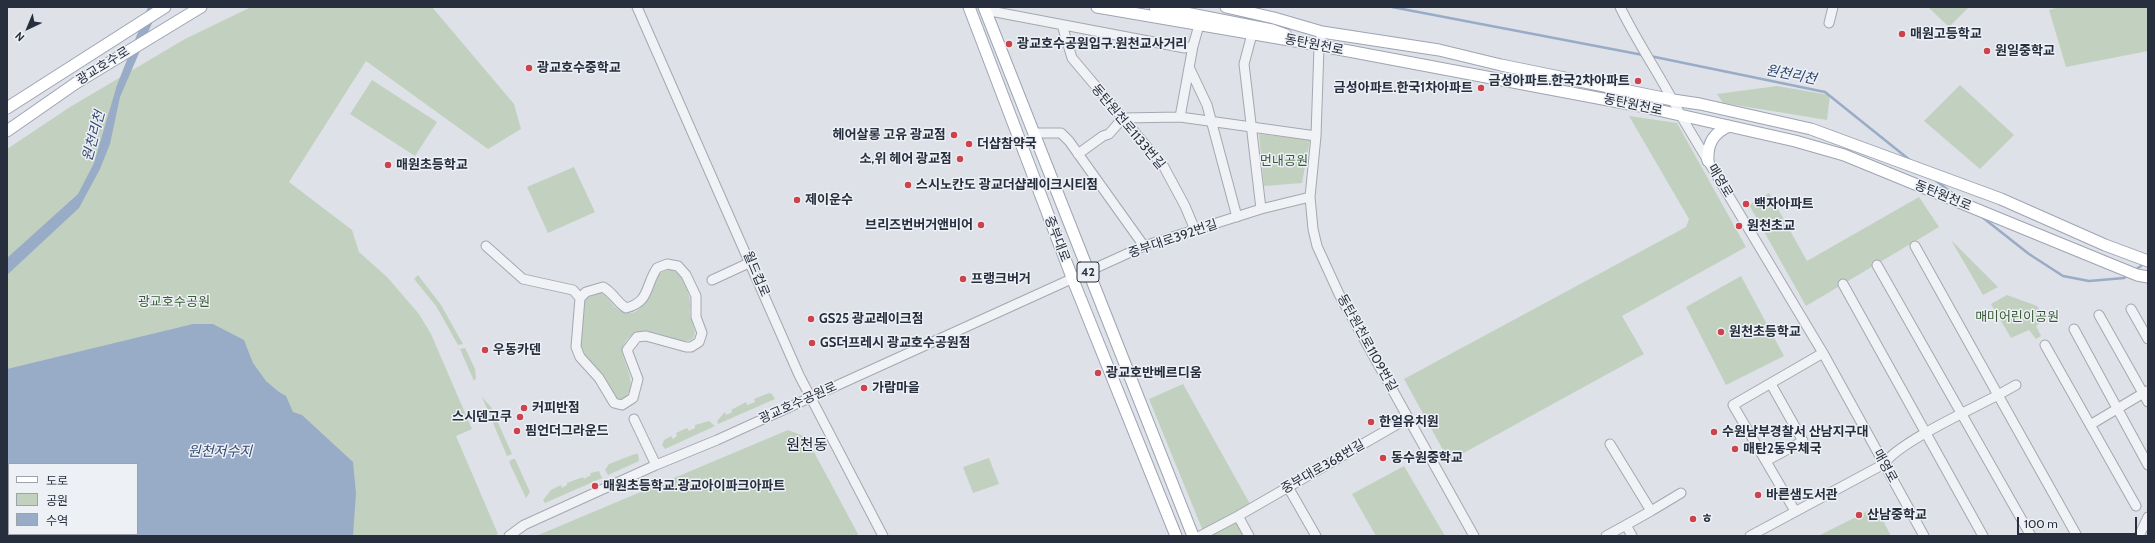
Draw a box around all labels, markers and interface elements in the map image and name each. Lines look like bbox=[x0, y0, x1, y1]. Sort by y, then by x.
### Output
north arrow bbox=[8, 8, 48, 48]
place label: 매원고등학교 bbox=[1910, 26, 1982, 42]
text: N bbox=[12, 29, 27, 44]
marker: 매원고등학교 bbox=[1897, 29, 1907, 39]
street label: 동탄원천로 bbox=[1283, 32, 1345, 58]
place label: 광교호수공원입구.원천교사거리 bbox=[1017, 36, 1187, 52]
marker: 광교호수공원입구.원천교사거리 bbox=[1004, 39, 1014, 49]
place label: 원일중학교 bbox=[1995, 43, 2055, 59]
street label: 광교호수로 bbox=[74, 44, 132, 88]
marker: 원일중학교 bbox=[1982, 46, 1992, 56]
place label: 광교호수중학교 bbox=[537, 60, 621, 76]
water label: 원천리천 bbox=[1764, 62, 1818, 88]
marker: 광교호수중학교 bbox=[524, 63, 534, 73]
place label: 금성아파트.한국2차아파트 bbox=[1489, 73, 1630, 89]
marker: 금성아파트.한국2차아파트 bbox=[1633, 76, 1643, 86]
place label: 금성아파트.한국1차아파트 bbox=[1334, 80, 1473, 96]
street label: 동탄원천로1133번길 bbox=[1088, 81, 1168, 173]
marker: 금성아파트.한국1차아파트 bbox=[1476, 83, 1486, 93]
street label: 동탄원천로 bbox=[1602, 91, 1664, 119]
water label: 원천리천 bbox=[79, 109, 109, 163]
place label: 헤어살롱 고유 광교점 bbox=[833, 127, 946, 143]
marker: 헤어살롱 고유 광교점 bbox=[949, 130, 959, 140]
place label: 더샵참약국 bbox=[977, 136, 1037, 152]
marker: 더샵참약국 bbox=[964, 139, 974, 149]
place label: 소,위 헤어 광교점 bbox=[859, 151, 952, 167]
park label: 먼내공원 bbox=[1260, 153, 1308, 169]
marker: 소,위 헤어 광교점 bbox=[955, 154, 965, 164]
place label: 매원초등학교 bbox=[396, 157, 468, 173]
marker: 매원초등학교 bbox=[383, 160, 393, 170]
street label: 매영로 bbox=[1704, 162, 1736, 200]
place label: 스시노칸도 광교더샵레이크시티점 bbox=[916, 177, 1098, 193]
street label: 동탄원천로 bbox=[1912, 178, 1974, 214]
marker: 스시노칸도 광교더샵레이크시티점 bbox=[903, 180, 913, 190]
place label: 제이운수 bbox=[805, 192, 853, 208]
marker: 제이운수 bbox=[792, 195, 802, 205]
place label: 백자아파트 bbox=[1754, 196, 1814, 212]
marker: 백자아파트 bbox=[1741, 199, 1751, 209]
street label: 중부대로 bbox=[1041, 214, 1073, 264]
street label: 중부대로392번길 bbox=[1126, 216, 1220, 262]
place label: 브리즈번버거앤비어 bbox=[865, 217, 973, 233]
place label: 원천초교 bbox=[1747, 218, 1795, 234]
marker: 브리즈번버거앤비어 bbox=[976, 220, 986, 230]
marker: 원천초교 bbox=[1734, 221, 1744, 231]
street label: 월드컵로 bbox=[739, 249, 773, 299]
road number: 42 bbox=[1077, 262, 1099, 282]
place label: 프랭크버거 bbox=[971, 271, 1031, 287]
marker: 프랭크버거 bbox=[958, 274, 968, 284]
street label: 동탄원천로1109번길 bbox=[1334, 292, 1400, 394]
park label: 광교호수공원 bbox=[138, 294, 210, 310]
park label: 매미어린이공원 bbox=[1975, 309, 2059, 325]
place label: GS25 광교레이크점 bbox=[819, 311, 924, 327]
marker: GS25 광교레이크점 bbox=[806, 314, 816, 324]
place label: 원천초등학교 bbox=[1729, 324, 1801, 340]
marker: 원천초등학교 bbox=[1716, 327, 1726, 337]
place label: GS더프레시 광교호수공원점 bbox=[820, 335, 971, 351]
marker: GS더프레시 광교호수공원점 bbox=[807, 338, 817, 348]
place label: 우동카덴 bbox=[493, 342, 541, 358]
marker: 우동카덴 bbox=[480, 345, 490, 355]
place label: 광교호반베르디움 bbox=[1106, 365, 1202, 381]
marker: 광교호반베르디움 bbox=[1093, 368, 1103, 378]
street label: 광교호수공원로 bbox=[757, 379, 839, 427]
place label: 가람마을 bbox=[872, 380, 920, 396]
marker: 가람마을 bbox=[859, 383, 869, 393]
place label: 커피반점 bbox=[532, 400, 580, 416]
marker: 커피반점 bbox=[519, 403, 529, 413]
place label: 스시덴고쿠 bbox=[452, 409, 512, 425]
marker: 스시덴고쿠 bbox=[515, 412, 525, 422]
place label: 한얼유치원 bbox=[1379, 414, 1439, 430]
marker: 한얼유치원 bbox=[1366, 417, 1376, 427]
place label: 핌언더그라운드 bbox=[525, 423, 609, 439]
place label: 수원남부경찰서 산남지구대 bbox=[1722, 424, 1868, 440]
marker: 핌언더그라운드 bbox=[512, 426, 522, 436]
marker: 수원남부경찰서 산남지구대 bbox=[1709, 427, 1719, 437]
district label: 원천동 bbox=[786, 437, 828, 455]
street label: 중부대로368번길 bbox=[1278, 437, 1368, 497]
place label: 매탄2동우체국 bbox=[1743, 441, 1822, 457]
water label: 원천저수지 bbox=[188, 444, 252, 460]
marker: 매탄2동우체국 bbox=[1730, 444, 1740, 454]
street label: 매영로 bbox=[1869, 447, 1901, 485]
place label: 동수원중학교 bbox=[1391, 450, 1463, 466]
marker: 동수원중학교 bbox=[1378, 453, 1388, 463]
legend bbox=[8, 463, 138, 535]
text: 도로 bbox=[46, 473, 68, 488]
place label: 매원초등학교.광교아이파크아파트 bbox=[603, 478, 785, 494]
marker: 매원초등학교.광교아이파크아파트 bbox=[590, 481, 600, 491]
place label: 바른샘도서관 bbox=[1766, 487, 1838, 503]
marker: 바른샘도서관 bbox=[1753, 490, 1763, 500]
text: 공원 bbox=[46, 493, 68, 508]
place label: 산남중학교 bbox=[1867, 507, 1927, 523]
scale bar bbox=[2019, 509, 2139, 535]
marker: 산남중학교 bbox=[1854, 510, 1864, 520]
place label: ㅎ bbox=[1701, 511, 1713, 527]
text: 수역 bbox=[46, 513, 68, 528]
marker: ㅎ bbox=[1688, 514, 1698, 524]
text: 100 m bbox=[2024, 516, 2058, 531]

